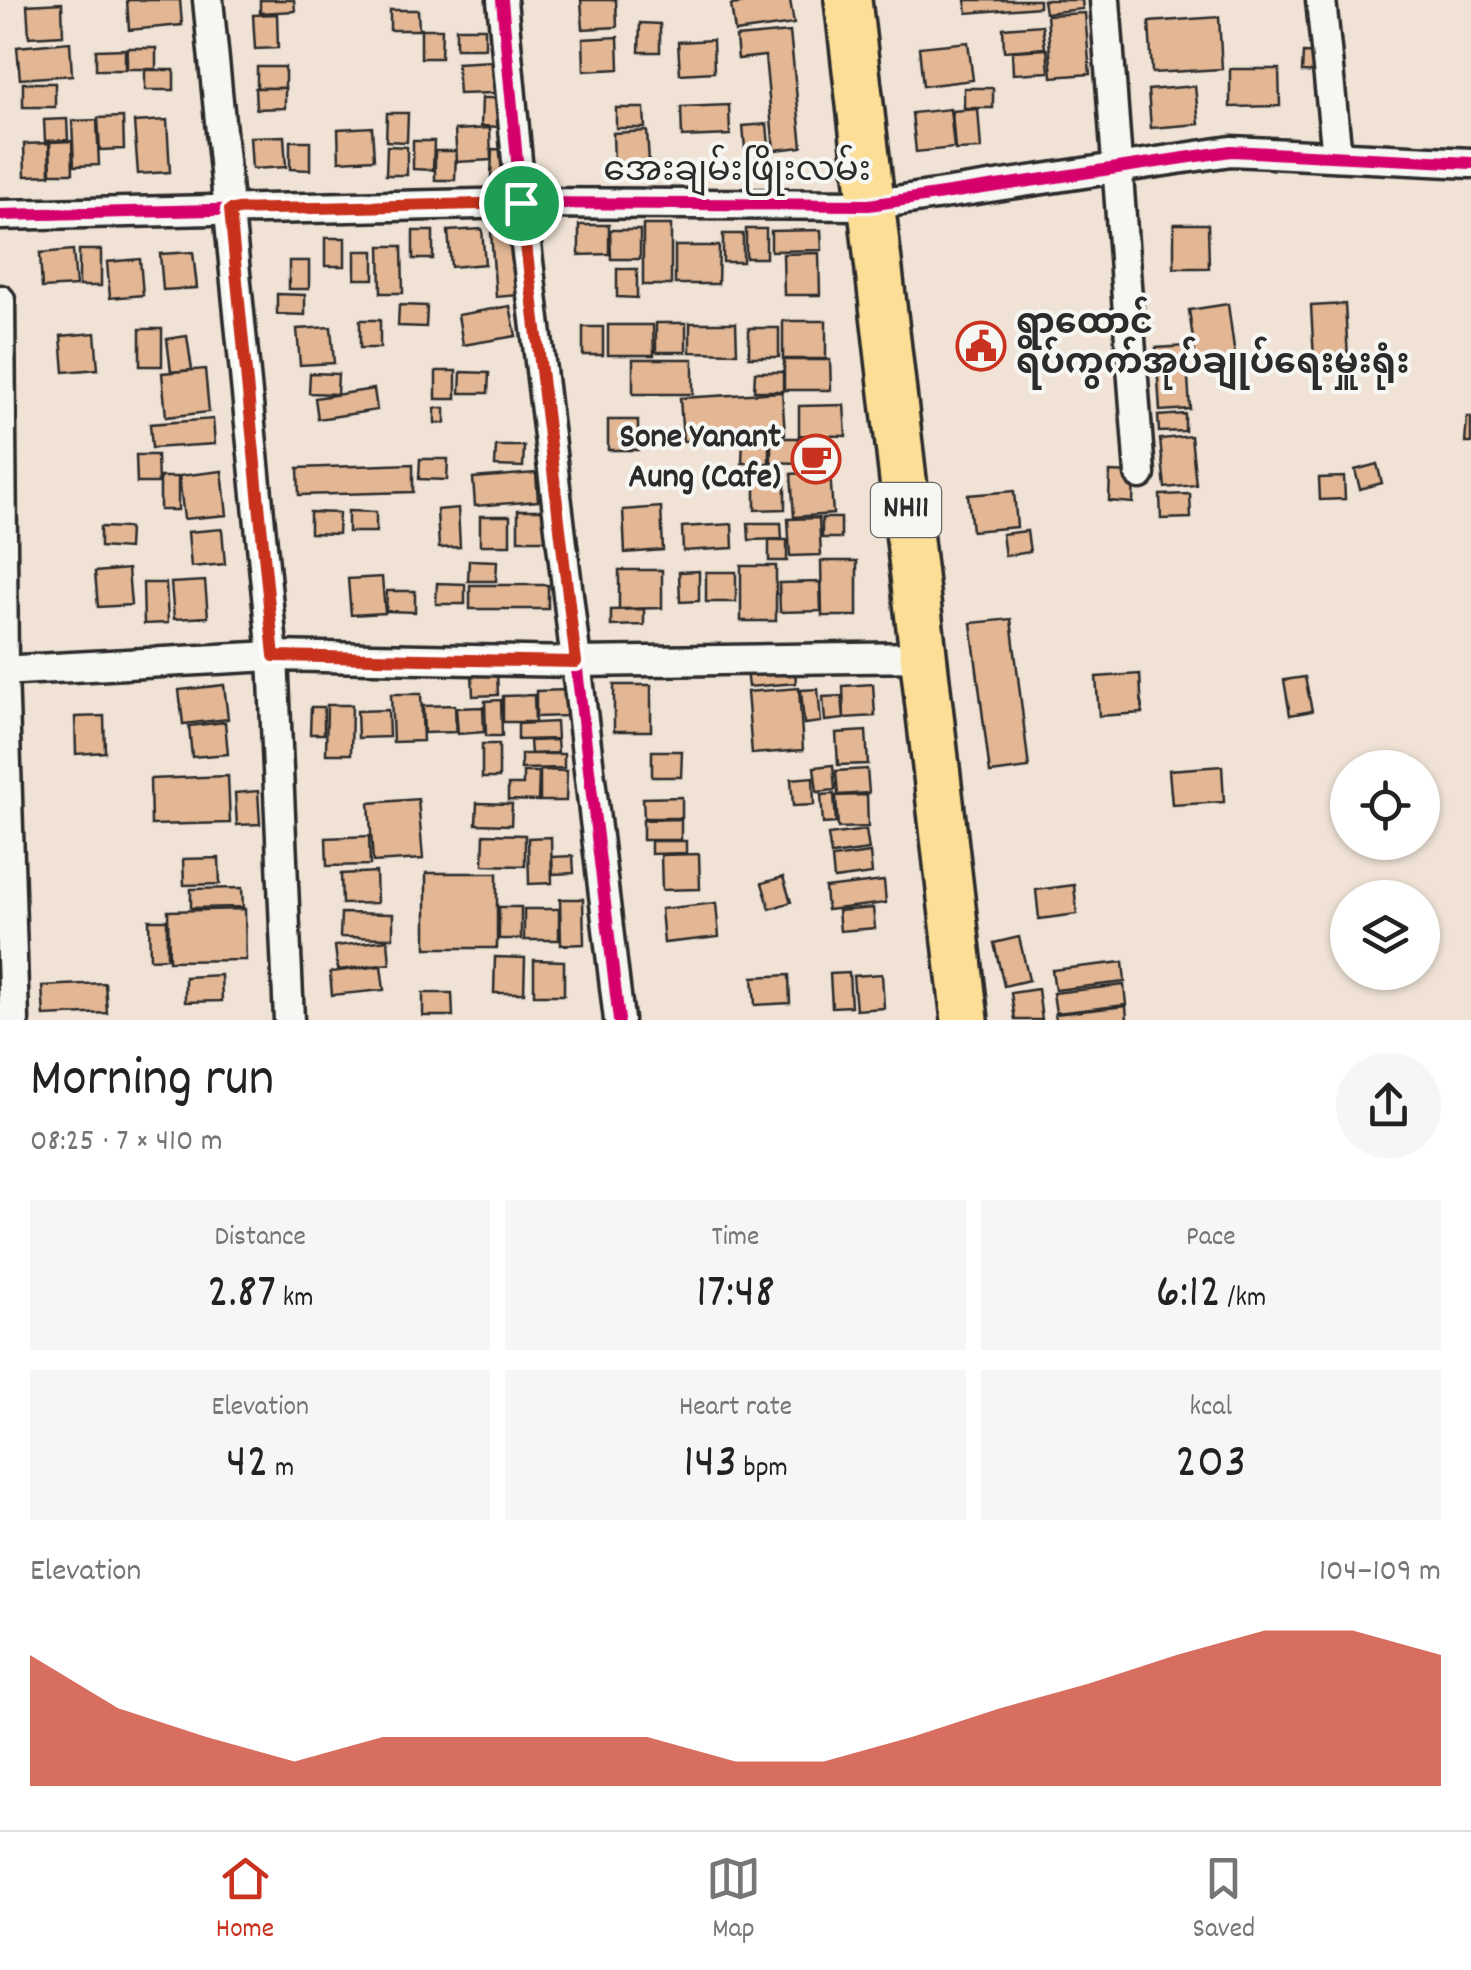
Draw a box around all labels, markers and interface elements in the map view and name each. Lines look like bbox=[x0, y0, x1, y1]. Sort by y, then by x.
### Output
street label: အေးချမ်းဖြိုးလမ်း bbox=[603, 144, 871, 198]
pin bbox=[479, 161, 564, 246]
icon: arrive bbox=[494, 176, 549, 231]
place label: ရွာထောင် ရပ်ကွက်အုပ်ချုပ်ရေးမှူးရုံး bbox=[1016, 296, 1410, 391]
public building icon: ရွာထောင် ရပ်ကွက်အုပ်ချုပ်ရေးမှူးရုံး bbox=[955, 320, 1007, 372]
place label: Sone Yanant Aung (Cafe) bbox=[620, 414, 781, 504]
cafe icon: Sone Yanant Aung (Cafe) bbox=[790, 433, 842, 485]
road number: NH11 bbox=[871, 483, 941, 537]
map controls bbox=[1330, 750, 1440, 990]
button: locate bbox=[1330, 750, 1440, 860]
button: layers bbox=[1330, 880, 1440, 990]
text: Morning run bbox=[30, 1043, 274, 1122]
button: share bbox=[1336, 1053, 1441, 1158]
text: 08:25 · 7 × 410 m bbox=[30, 1120, 223, 1166]
text: Distance bbox=[214, 1219, 306, 1259]
text: Time bbox=[712, 1219, 759, 1259]
text: Pace bbox=[1186, 1219, 1236, 1259]
text: 2.87 bbox=[207, 1259, 276, 1331]
text: 17:48 bbox=[696, 1259, 775, 1331]
text: 6:12 bbox=[1155, 1259, 1221, 1331]
text: km bbox=[276, 1280, 313, 1320]
text: /km bbox=[1221, 1280, 1266, 1320]
text: Elevation bbox=[211, 1389, 309, 1429]
text: Heart rate bbox=[679, 1389, 792, 1429]
text: kcal bbox=[1190, 1389, 1232, 1429]
text: 42 bbox=[226, 1429, 269, 1501]
text: 143 bbox=[683, 1429, 737, 1501]
text: 203 bbox=[1175, 1429, 1246, 1501]
text: m bbox=[269, 1450, 294, 1490]
text: bpm bbox=[737, 1450, 788, 1490]
text: Elevation bbox=[30, 1550, 141, 1596]
text: 104–109 m bbox=[1319, 1550, 1441, 1596]
tab: Home bbox=[216, 1851, 274, 1951]
tab: Map bbox=[706, 1851, 761, 1951]
tab: Saved bbox=[1193, 1851, 1255, 1951]

